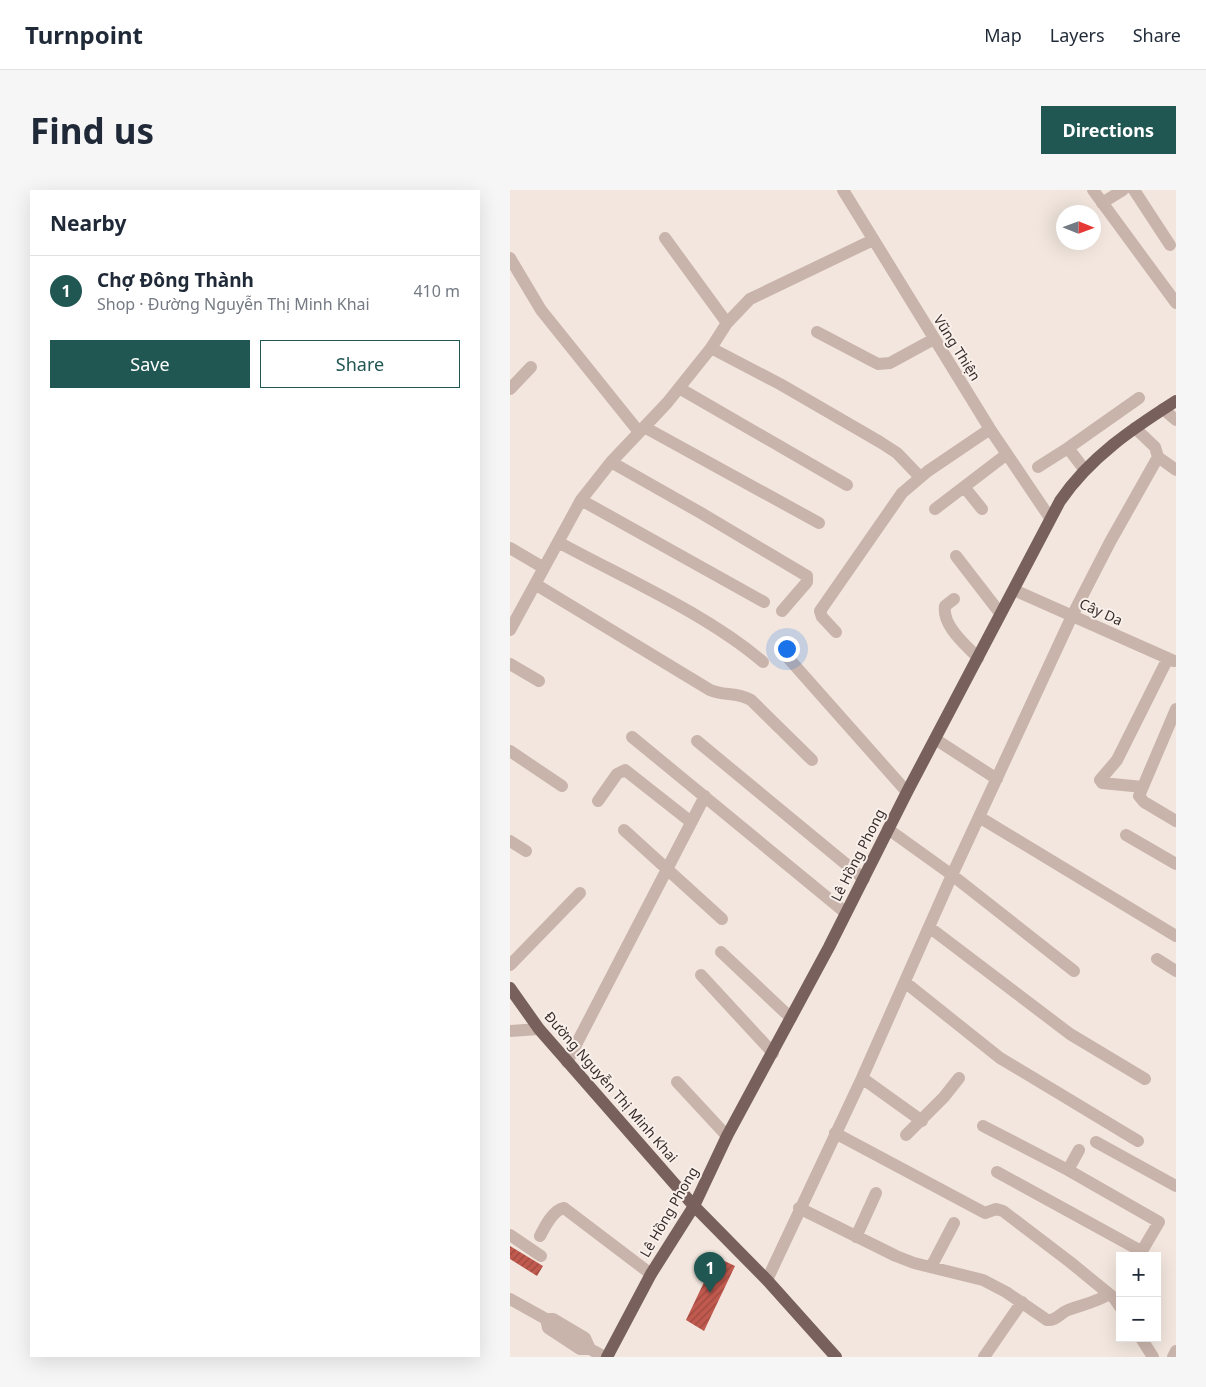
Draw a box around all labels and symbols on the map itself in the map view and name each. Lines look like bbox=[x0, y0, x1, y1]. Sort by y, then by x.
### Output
north arrow bbox=[1056, 205, 1101, 250]
street label: Vũng Thiện bbox=[930, 311, 985, 384]
street label: Cây Da bbox=[1077, 594, 1126, 629]
your location bbox=[774, 636, 800, 662]
street label: Lê Hồng Phong bbox=[826, 805, 889, 904]
street label: Đường Nguyễn Thị Minh Khai bbox=[541, 1007, 682, 1166]
street label: Lê Hồng Phong bbox=[635, 1163, 702, 1260]
pin: 1 bbox=[694, 1252, 726, 1293]

